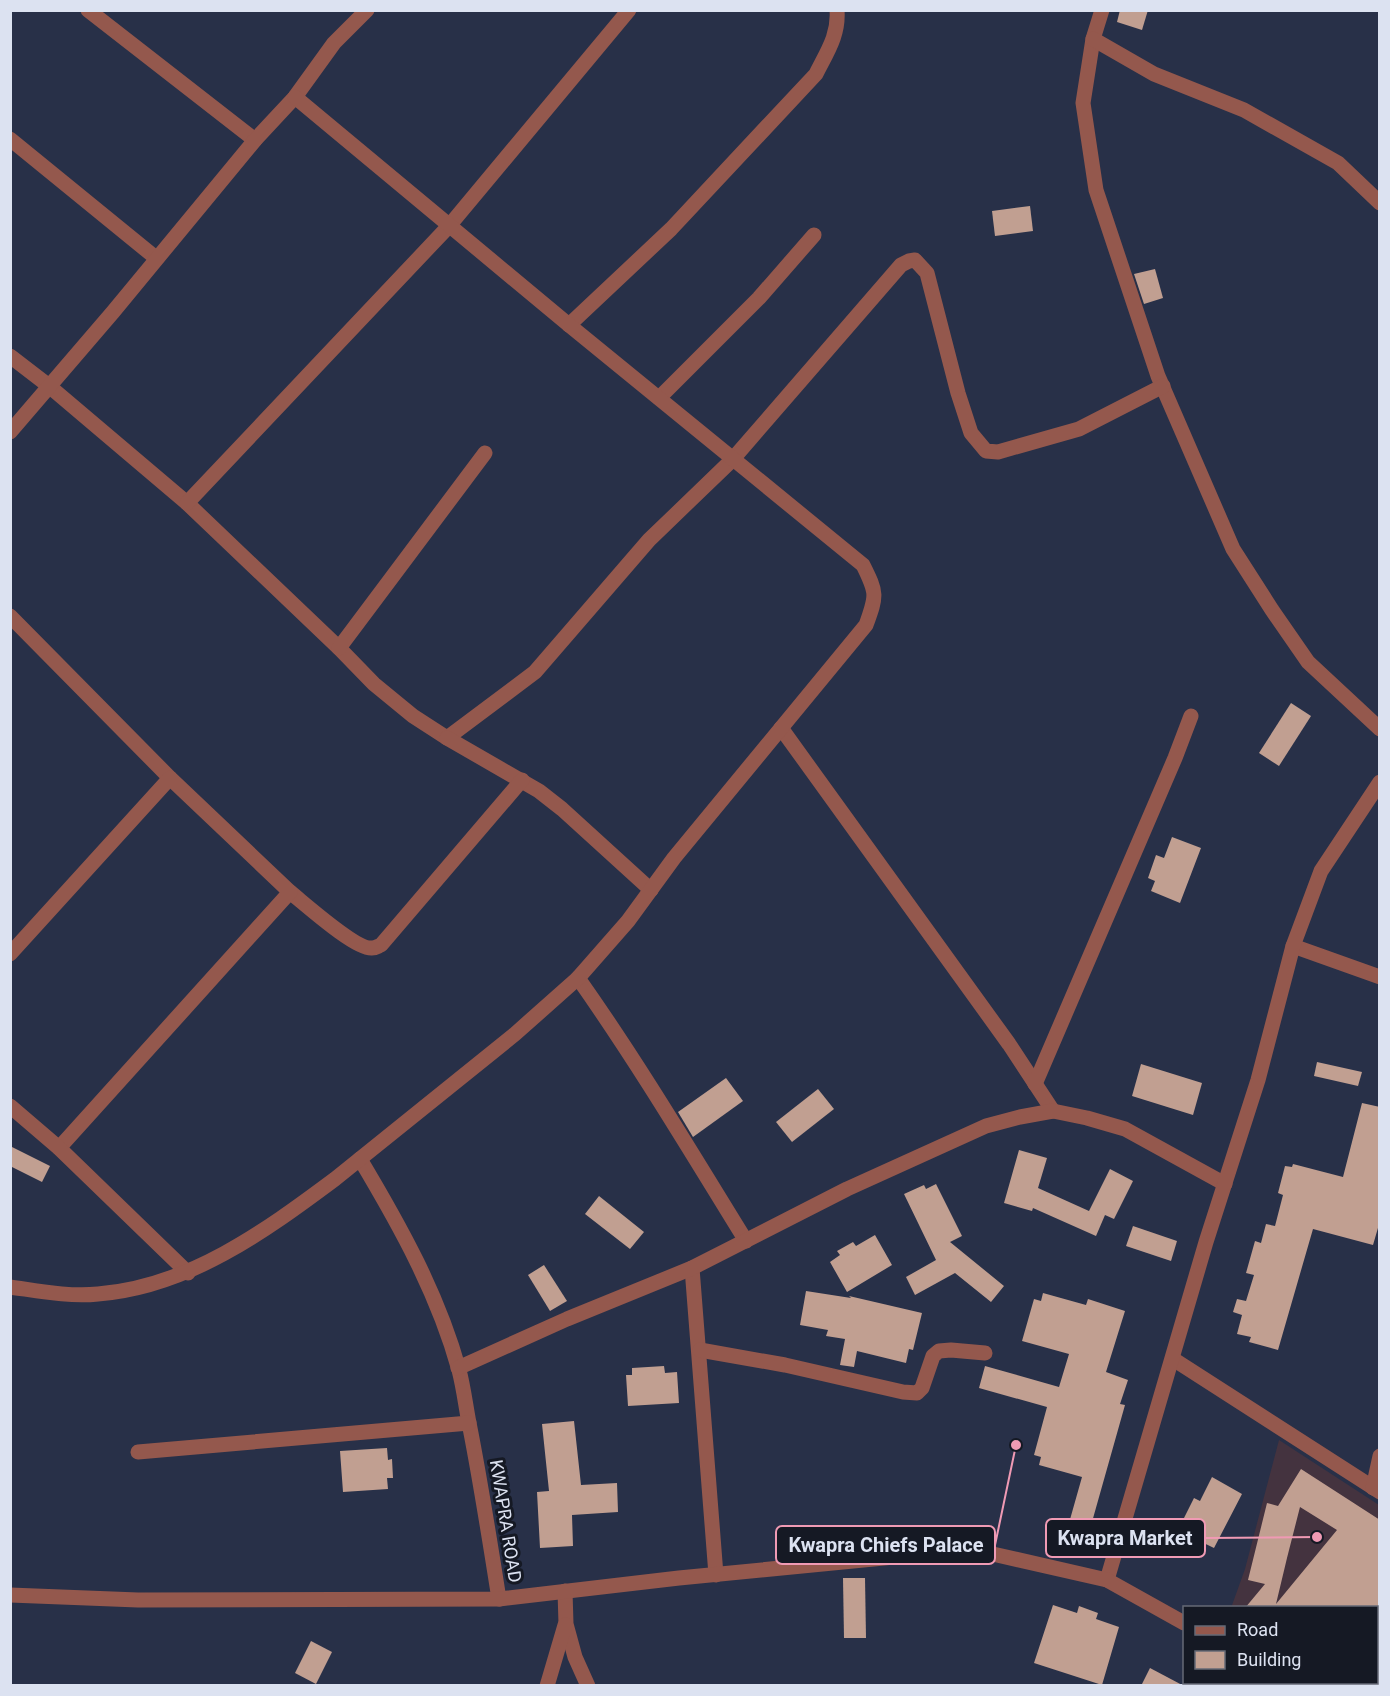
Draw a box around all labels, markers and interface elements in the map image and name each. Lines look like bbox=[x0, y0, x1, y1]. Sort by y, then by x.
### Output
street label: KWAPRA ROAD bbox=[486, 1458, 526, 1584]
callout: Kwapra Market bbox=[1046, 1519, 1205, 1557]
callout: Kwapra Chiefs Palace bbox=[776, 1526, 995, 1564]
text: Kwapra Market bbox=[1057, 1526, 1193, 1550]
text: Kwapra Chiefs Palace bbox=[789, 1533, 984, 1557]
legend bbox=[1183, 1606, 1378, 1684]
text: Road bbox=[1237, 1619, 1278, 1640]
text: Building bbox=[1237, 1649, 1301, 1670]

